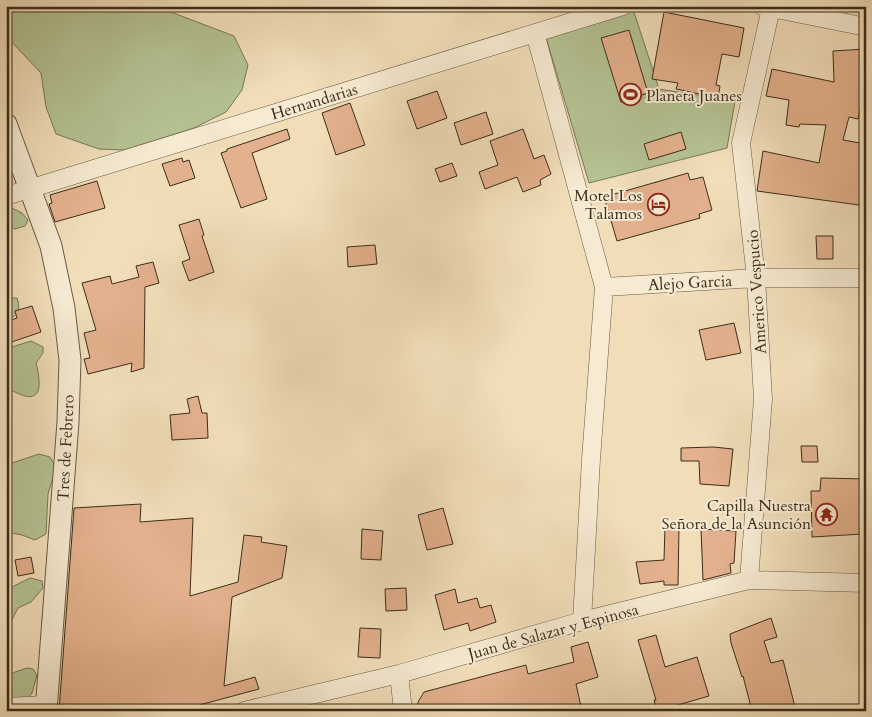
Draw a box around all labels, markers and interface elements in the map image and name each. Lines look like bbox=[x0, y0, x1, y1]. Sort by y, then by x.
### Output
street label: Hernandarias bbox=[268, 78, 360, 126]
sports icon: Planeta Juanes bbox=[618, 83, 642, 107]
place label: Planeta Juanes bbox=[646, 85, 742, 107]
place label: Motel Los Talamos bbox=[574, 185, 642, 225]
hotel icon: Motel Los Talamos bbox=[646, 192, 670, 216]
street label: Americo Vespucio bbox=[742, 229, 772, 355]
street label: Alejo Garcia bbox=[647, 270, 733, 296]
street label: Tres de Febrero bbox=[52, 394, 80, 502]
place label: Capilla Nuestra Señora de la Asunción bbox=[661, 495, 811, 535]
temple icon: Capilla Nuestra Señora de la Asunción bbox=[815, 502, 839, 526]
street label: Juan de Salazar y Espinosa bbox=[464, 599, 641, 666]

